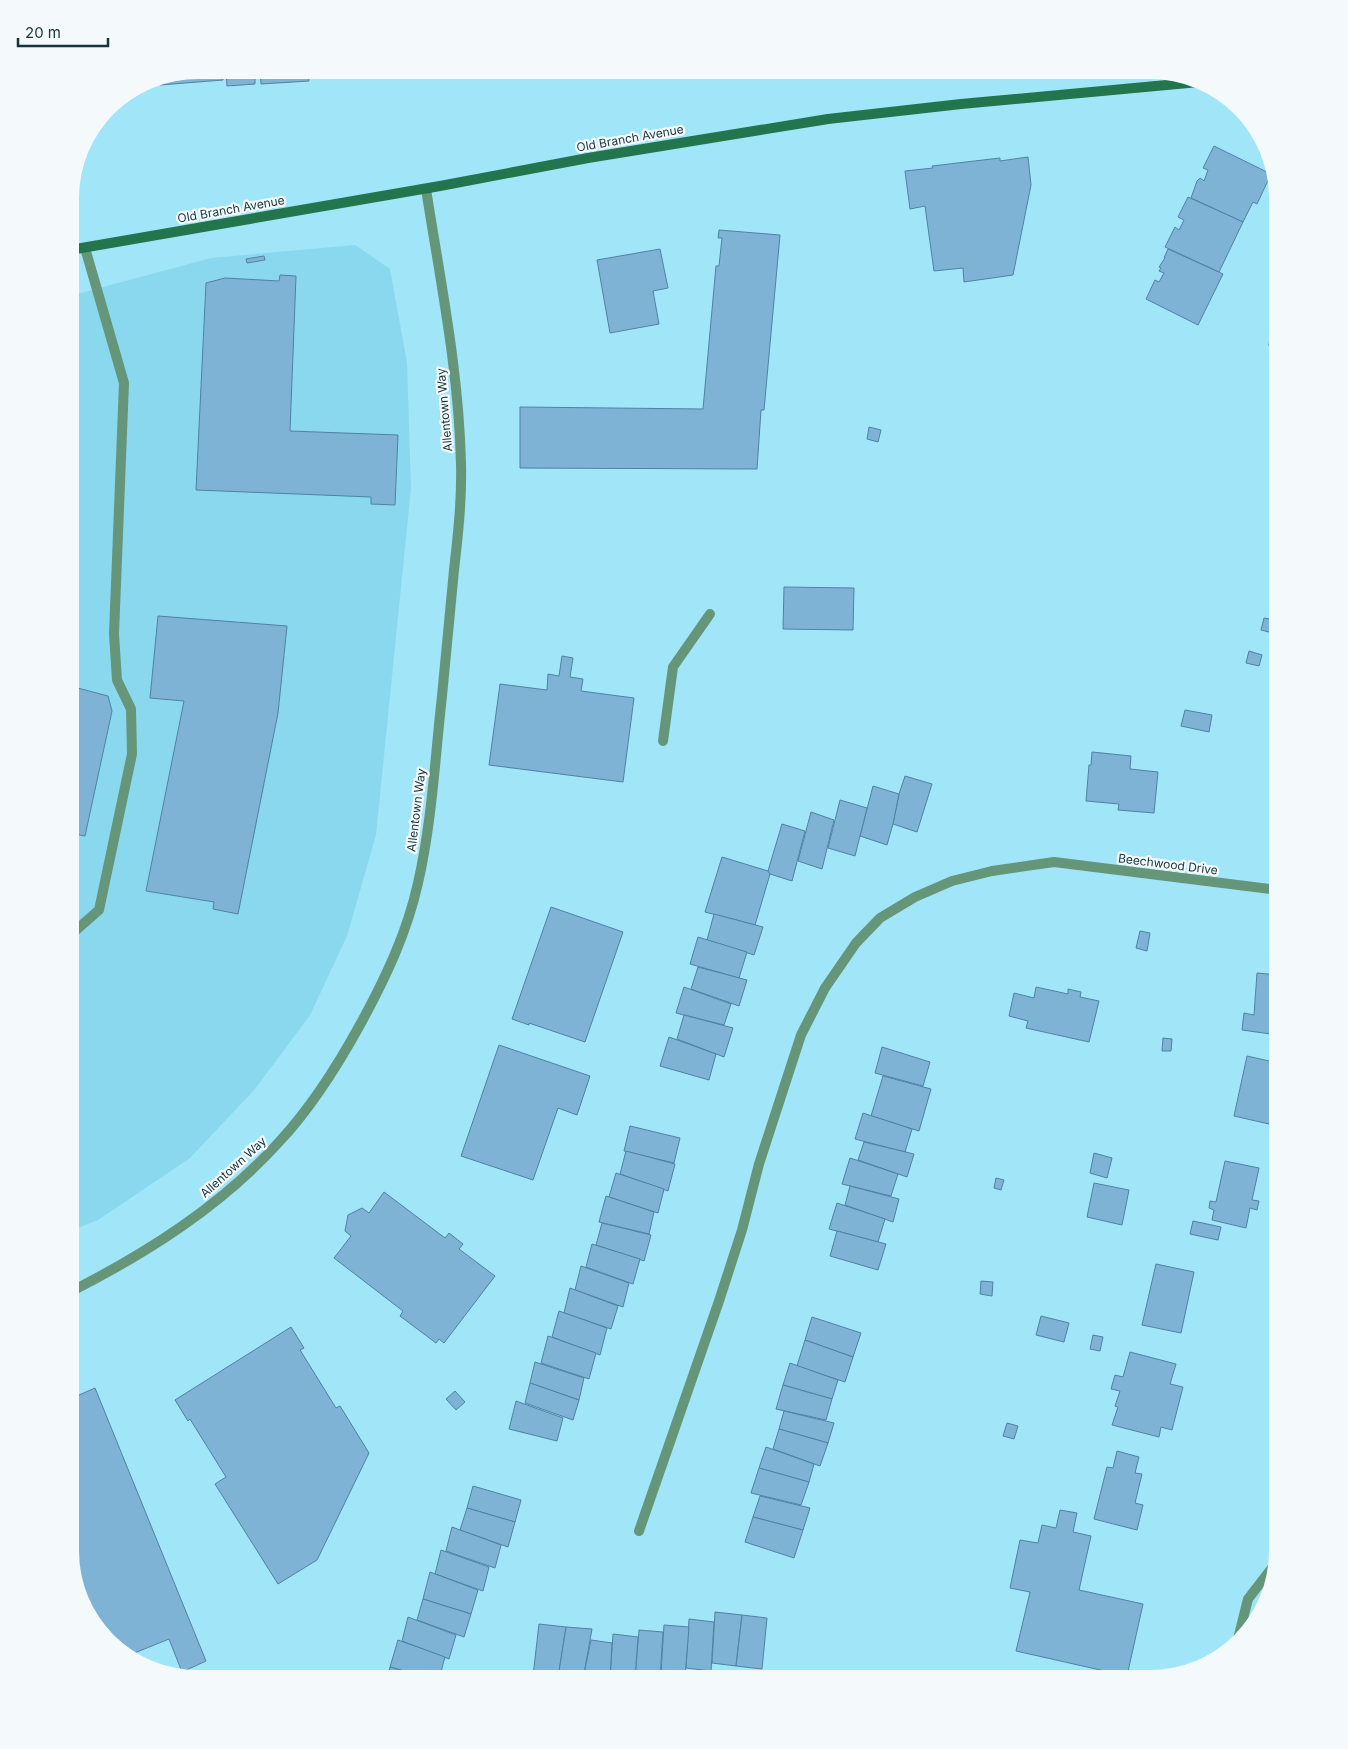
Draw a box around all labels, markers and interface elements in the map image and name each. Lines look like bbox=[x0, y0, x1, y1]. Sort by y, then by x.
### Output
scale bar bbox=[18, 15, 108, 47]
text: 20 m bbox=[25, 23, 61, 42]
street label: Old Branch Avenue bbox=[575, 121, 685, 155]
street label: Old Branch Avenue bbox=[176, 192, 286, 226]
street label: Allentown Way bbox=[433, 367, 455, 452]
street label: Allentown Way bbox=[403, 767, 429, 852]
street label: Beechwood Drive bbox=[1117, 850, 1219, 878]
street label: Allentown Way bbox=[197, 1133, 269, 1201]

